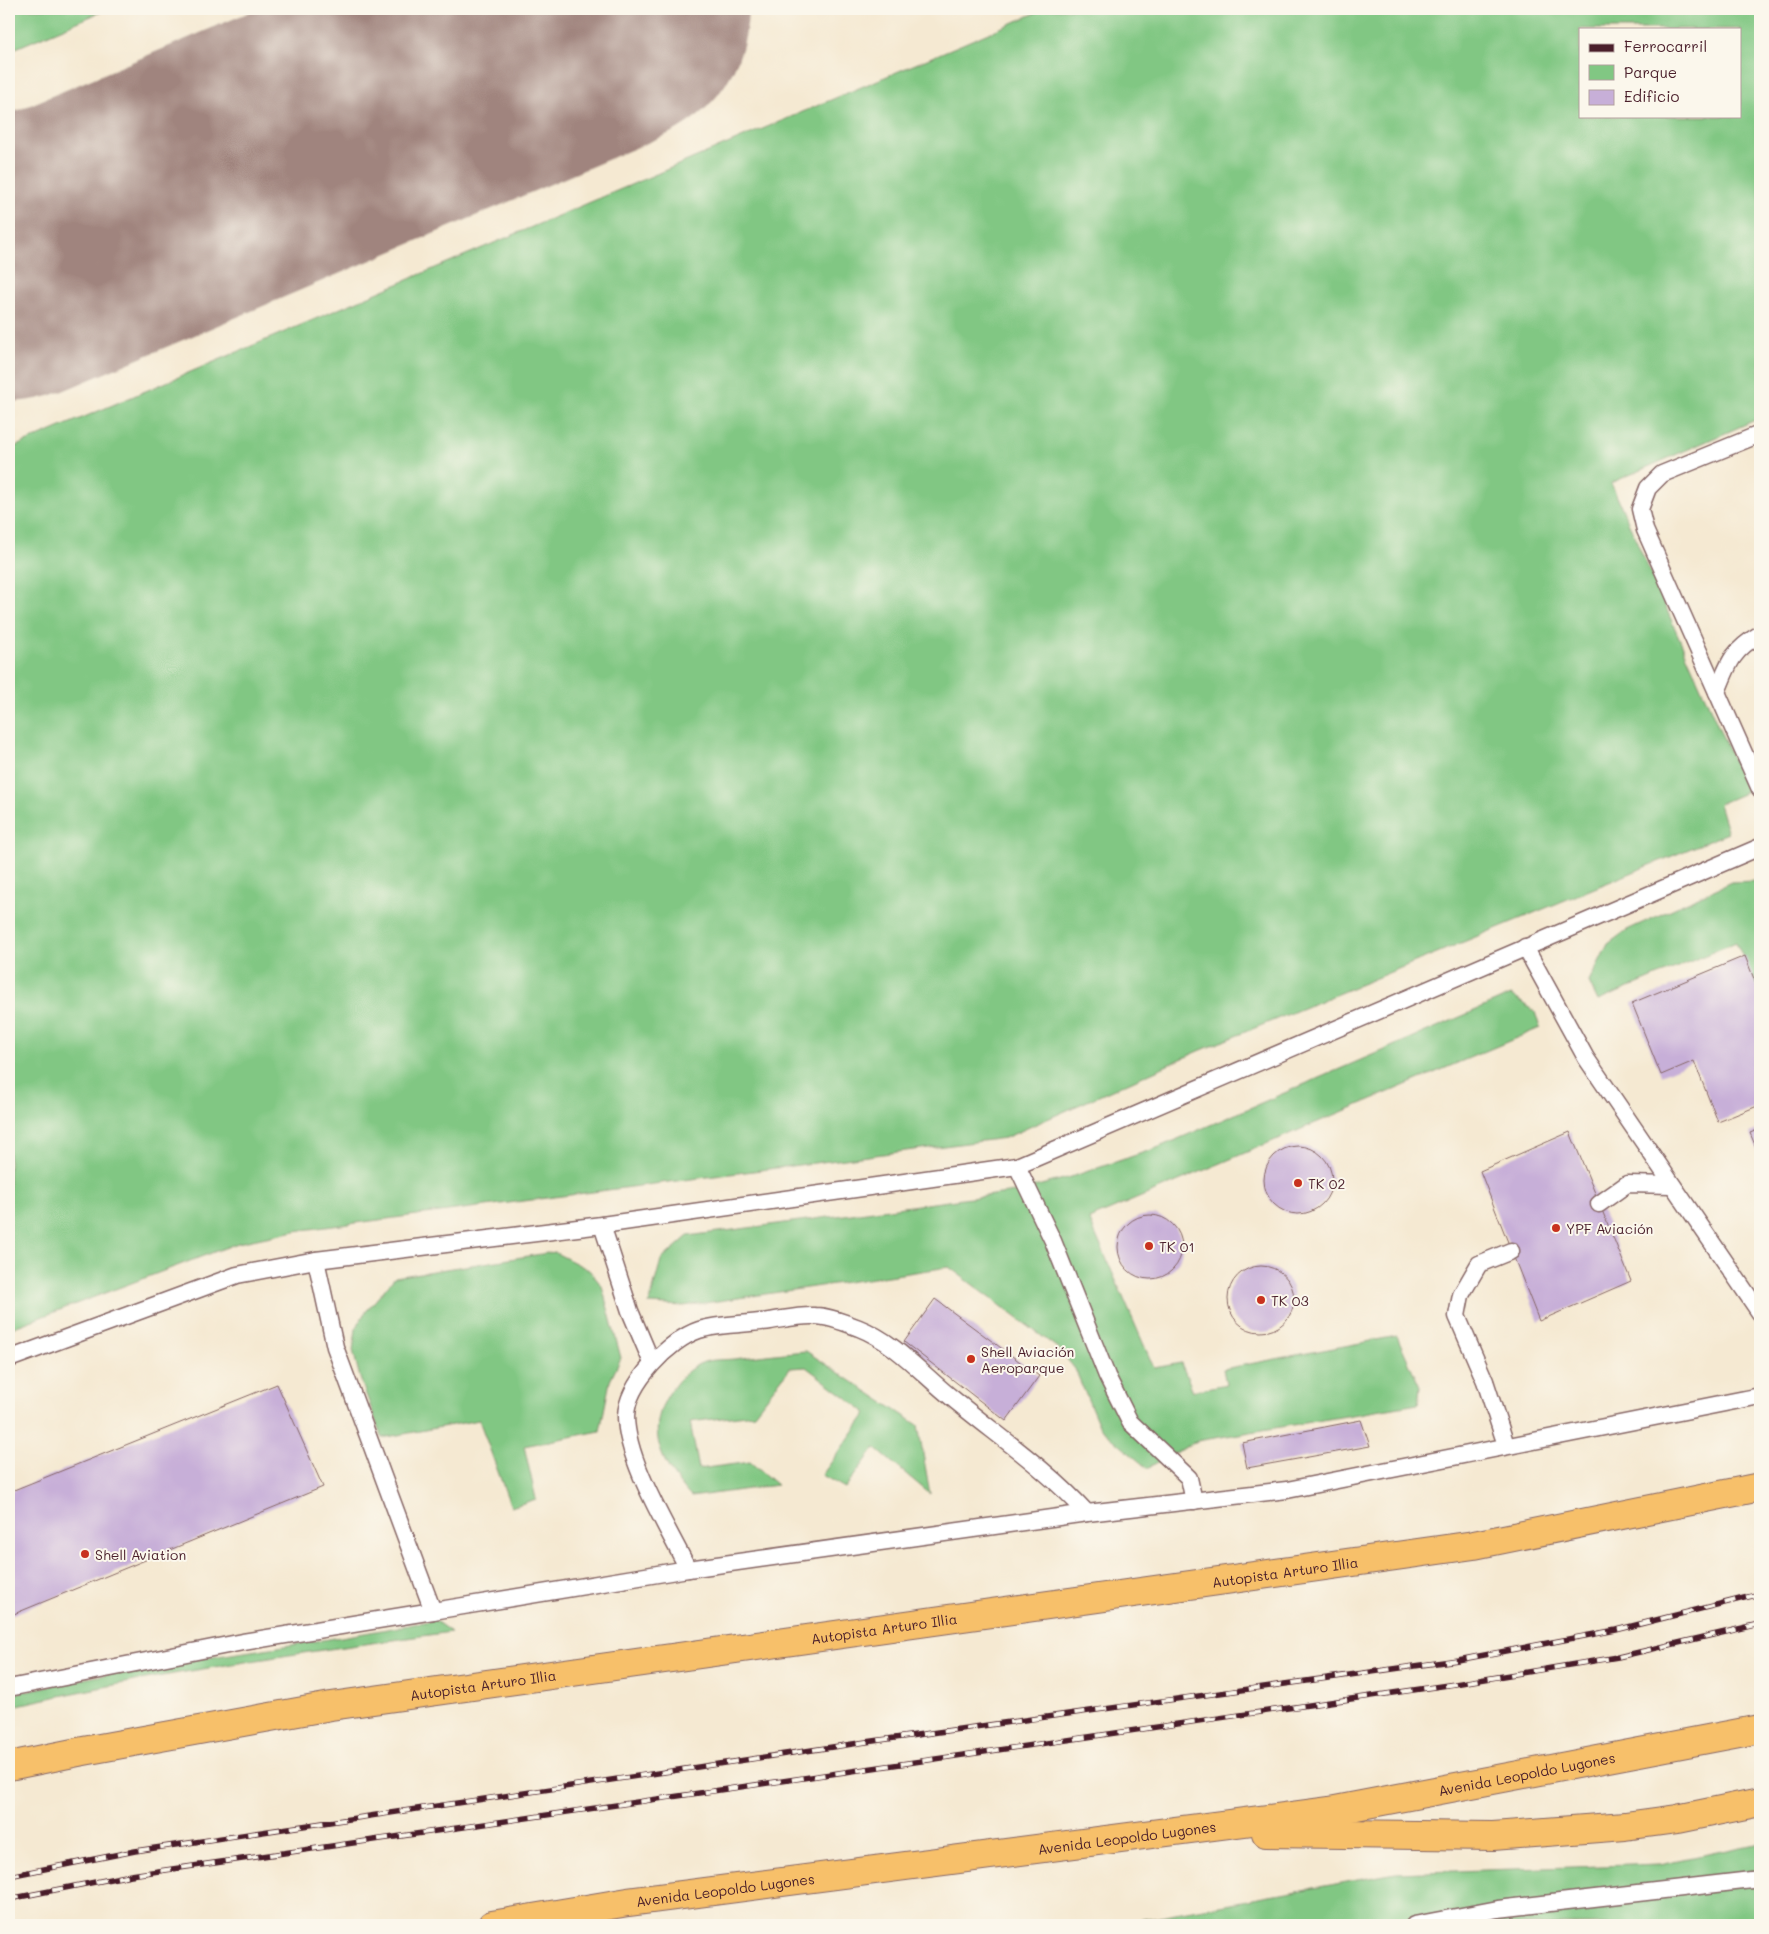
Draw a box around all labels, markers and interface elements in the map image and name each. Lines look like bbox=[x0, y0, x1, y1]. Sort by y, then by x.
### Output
legend bbox=[1579, 28, 1742, 118]
text: Ferrocarril bbox=[1624, 36, 1707, 56]
text: Parque bbox=[1624, 62, 1677, 82]
text: Edificio bbox=[1624, 86, 1680, 106]
place label: TK 02 bbox=[1308, 1174, 1345, 1193]
marker: TK 02 bbox=[1292, 1177, 1304, 1189]
place label: YPF Aviación bbox=[1566, 1219, 1653, 1238]
marker: YPF Aviación bbox=[1550, 1222, 1562, 1234]
place label: TK 01 bbox=[1159, 1237, 1195, 1256]
marker: TK 01 bbox=[1143, 1240, 1155, 1252]
place label: TK 03 bbox=[1271, 1291, 1309, 1310]
marker: TK 03 bbox=[1255, 1294, 1267, 1306]
place label: Shell Aviación Aeroparque bbox=[981, 1342, 1074, 1377]
marker: Shell Aviación Aeroparque bbox=[965, 1353, 977, 1365]
place label: Shell Aviation bbox=[95, 1545, 186, 1564]
marker: Shell Aviation bbox=[79, 1548, 91, 1560]
street label: Autopista Arturo Illia bbox=[1211, 1552, 1359, 1591]
street label: Autopista Arturo Illia bbox=[810, 1608, 958, 1648]
street label: Autopista Arturo Illia bbox=[409, 1665, 557, 1704]
street label: Avenida Leopoldo Lugones bbox=[1437, 1747, 1617, 1800]
street label: Avenida Leopoldo Lugones bbox=[1037, 1816, 1217, 1858]
street label: Avenida Leopoldo Lugones bbox=[635, 1868, 816, 1910]

